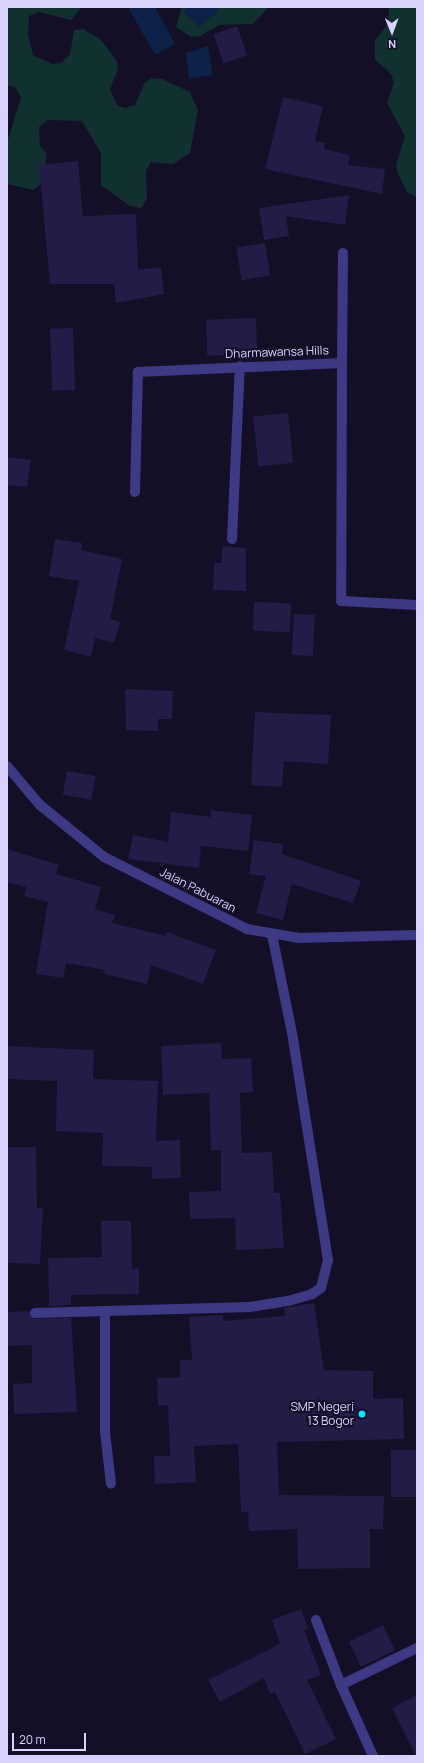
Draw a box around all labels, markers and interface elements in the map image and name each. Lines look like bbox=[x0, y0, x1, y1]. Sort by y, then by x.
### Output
north arrow bbox=[372, 12, 412, 52]
text: N bbox=[388, 37, 396, 52]
street label: Dharmawansa Hills bbox=[225, 343, 329, 361]
street label: Jalan Pabuaran bbox=[157, 865, 239, 915]
place label: SMP Negeri 13 Bogor bbox=[290, 1400, 354, 1428]
marker: SMP Negeri 13 Bogor bbox=[357, 1409, 367, 1419]
scale bar bbox=[14, 1725, 88, 1751]
text: 20 m bbox=[19, 1731, 46, 1748]

